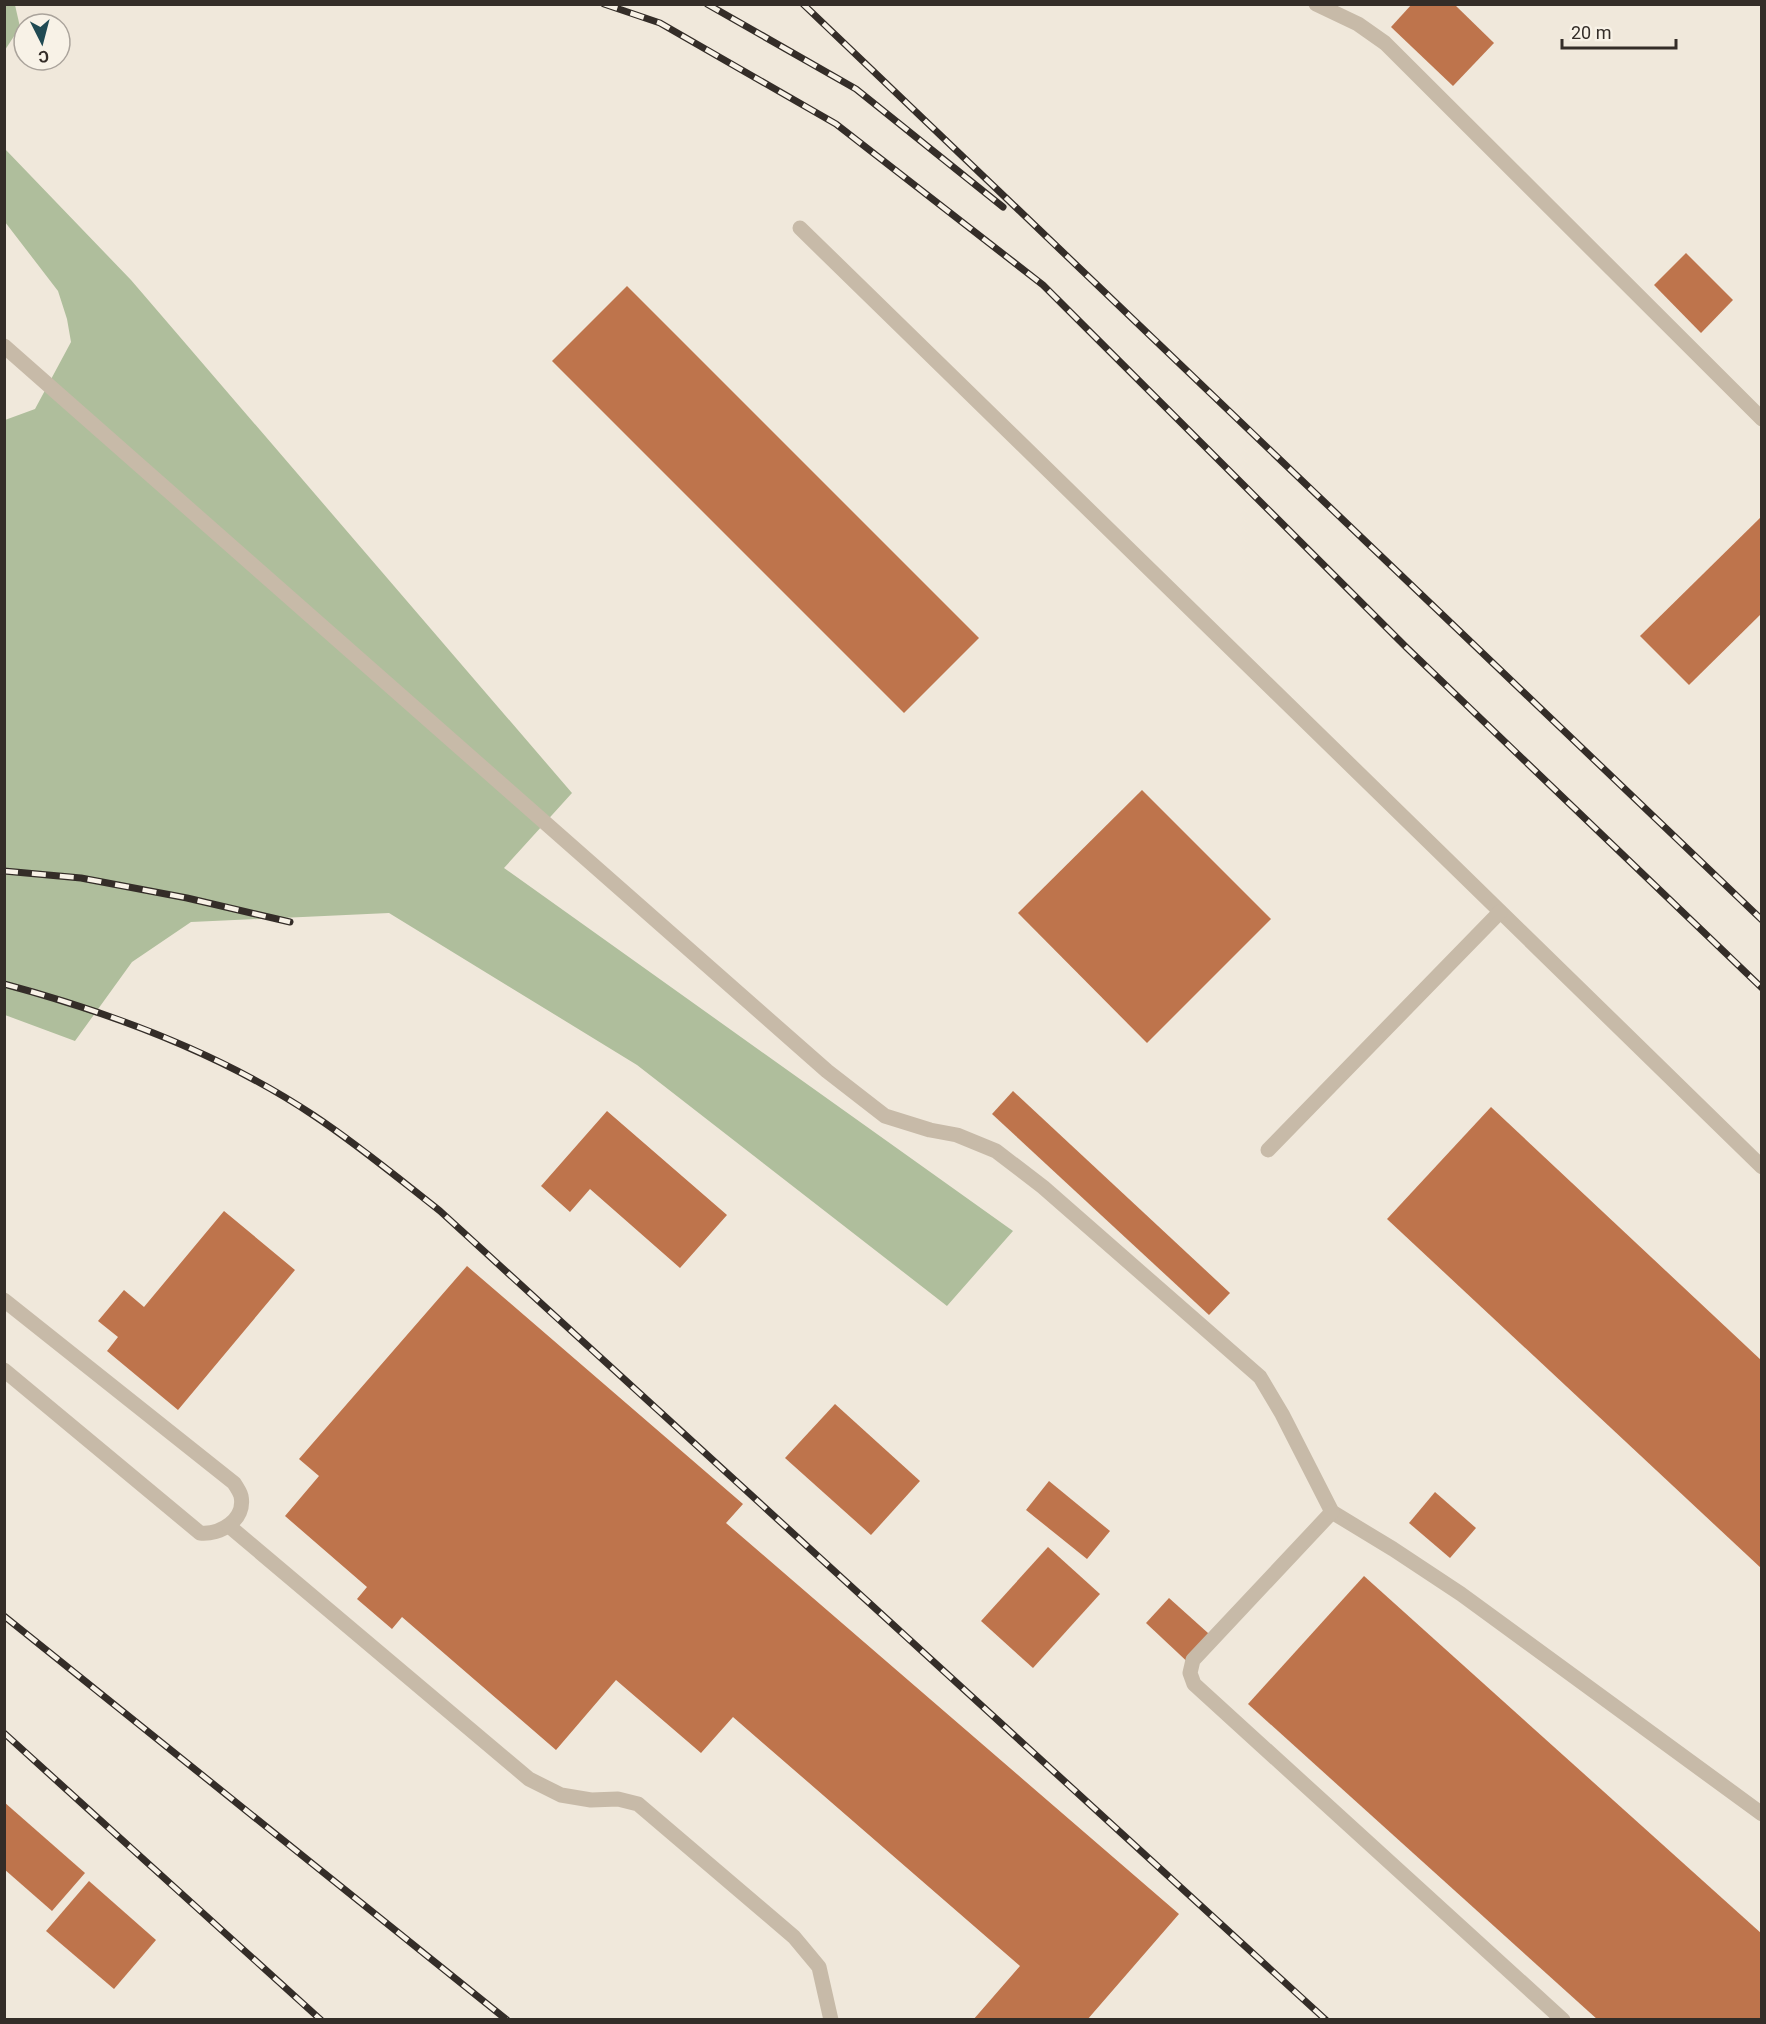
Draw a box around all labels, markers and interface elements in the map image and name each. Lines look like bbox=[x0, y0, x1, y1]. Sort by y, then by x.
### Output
north arrow bbox=[12, 12, 72, 72]
scale bar bbox=[1562, 12, 1676, 50]
text: 20 m bbox=[1571, 22, 1611, 43]
text: С bbox=[37, 46, 50, 66]

